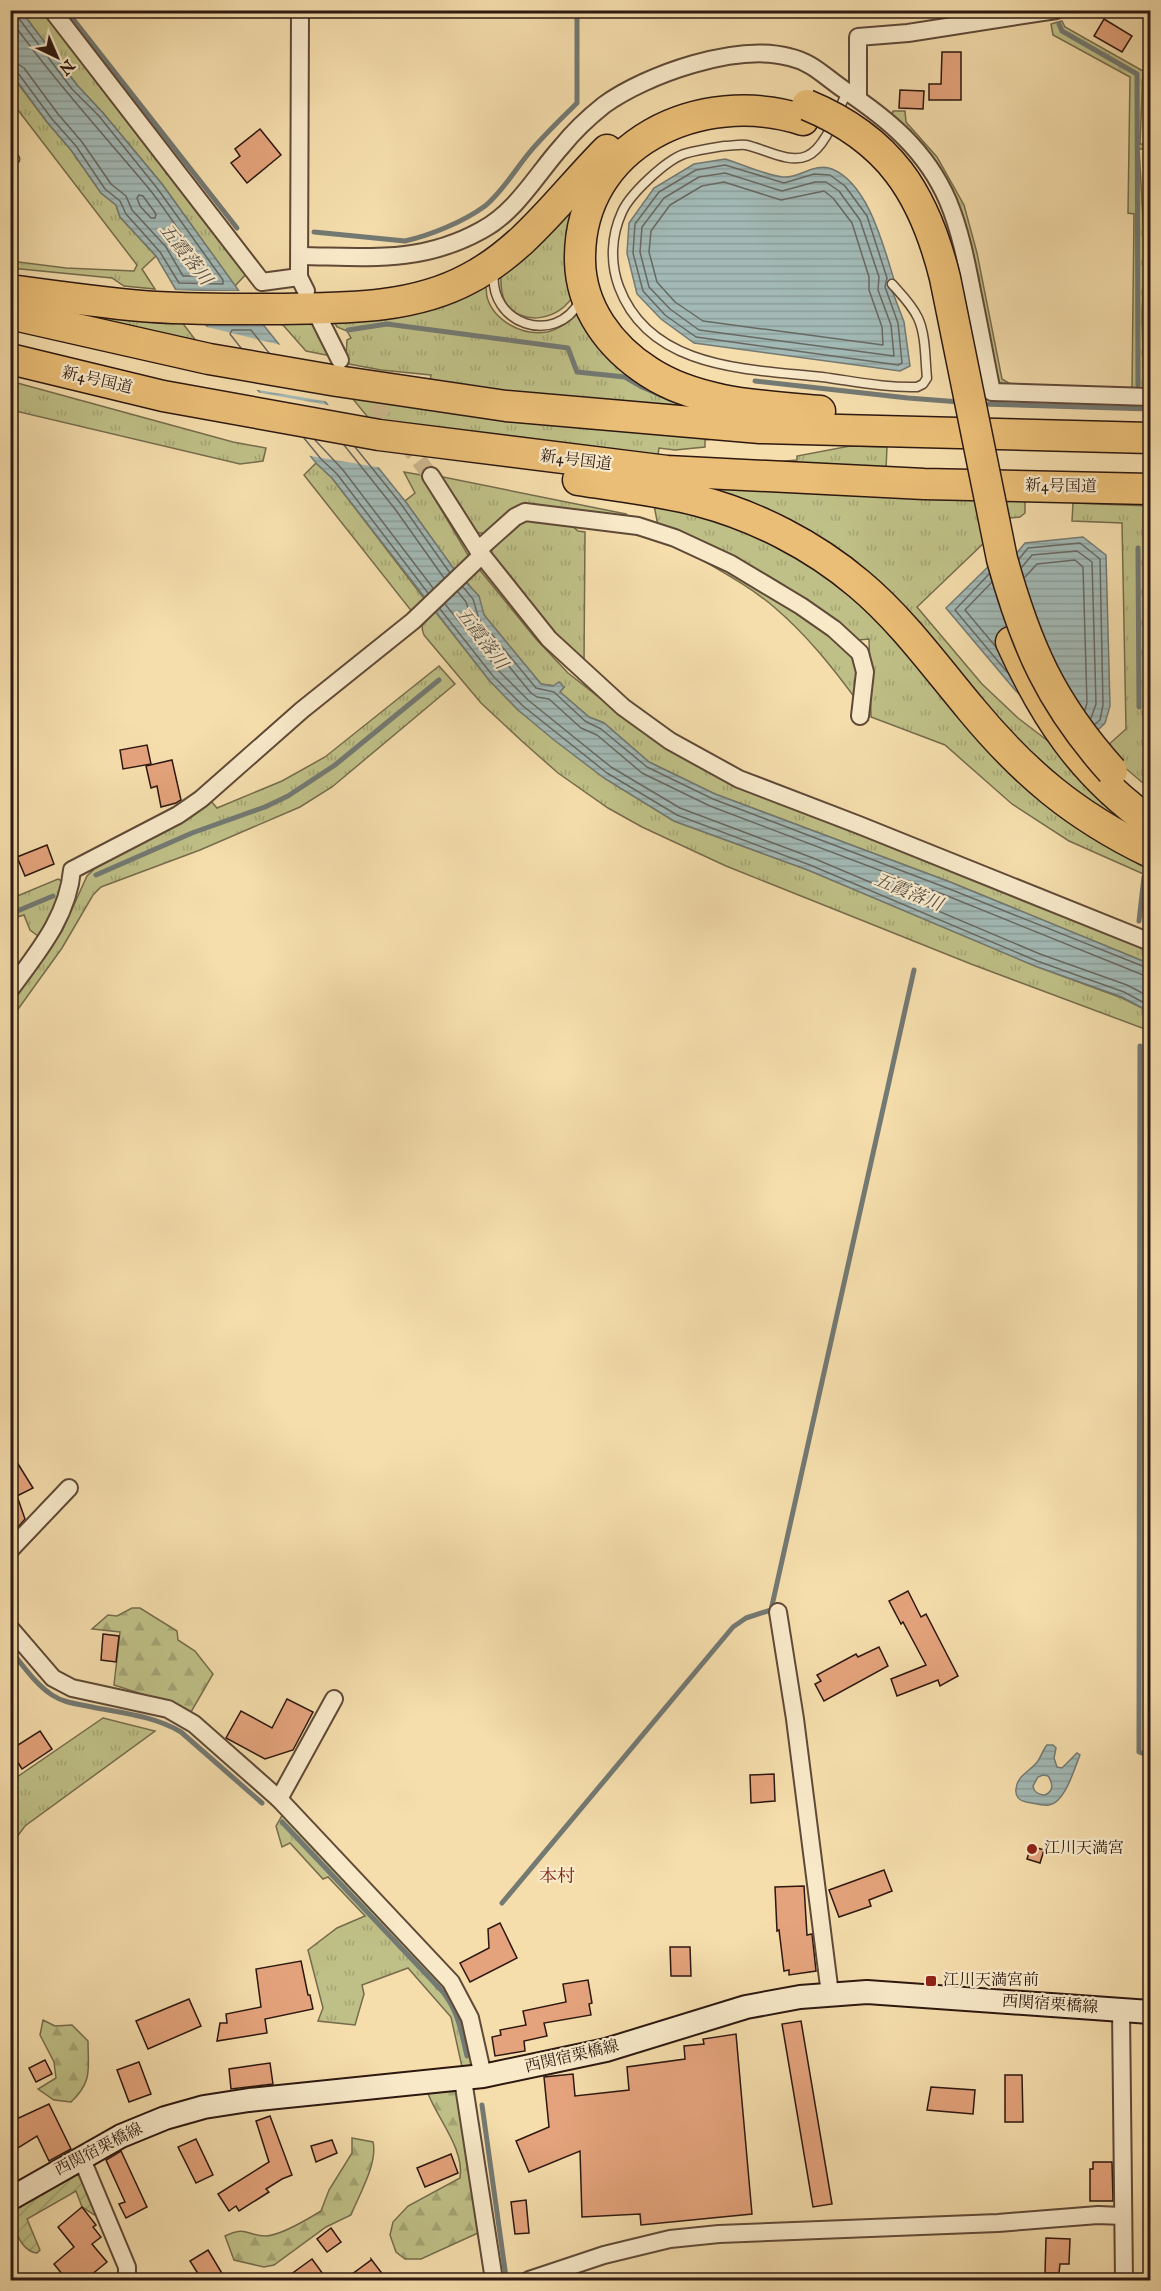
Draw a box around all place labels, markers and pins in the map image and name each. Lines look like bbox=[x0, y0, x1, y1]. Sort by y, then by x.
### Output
place label: 江川天満宮 bbox=[1044, 1839, 1124, 1859]
marker: 江川天満宮 bbox=[1025, 1842, 1039, 1856]
place label: 江川天満宮前 bbox=[943, 1971, 1039, 1991]
marker: 江川天満宮前 bbox=[924, 1974, 938, 1988]

